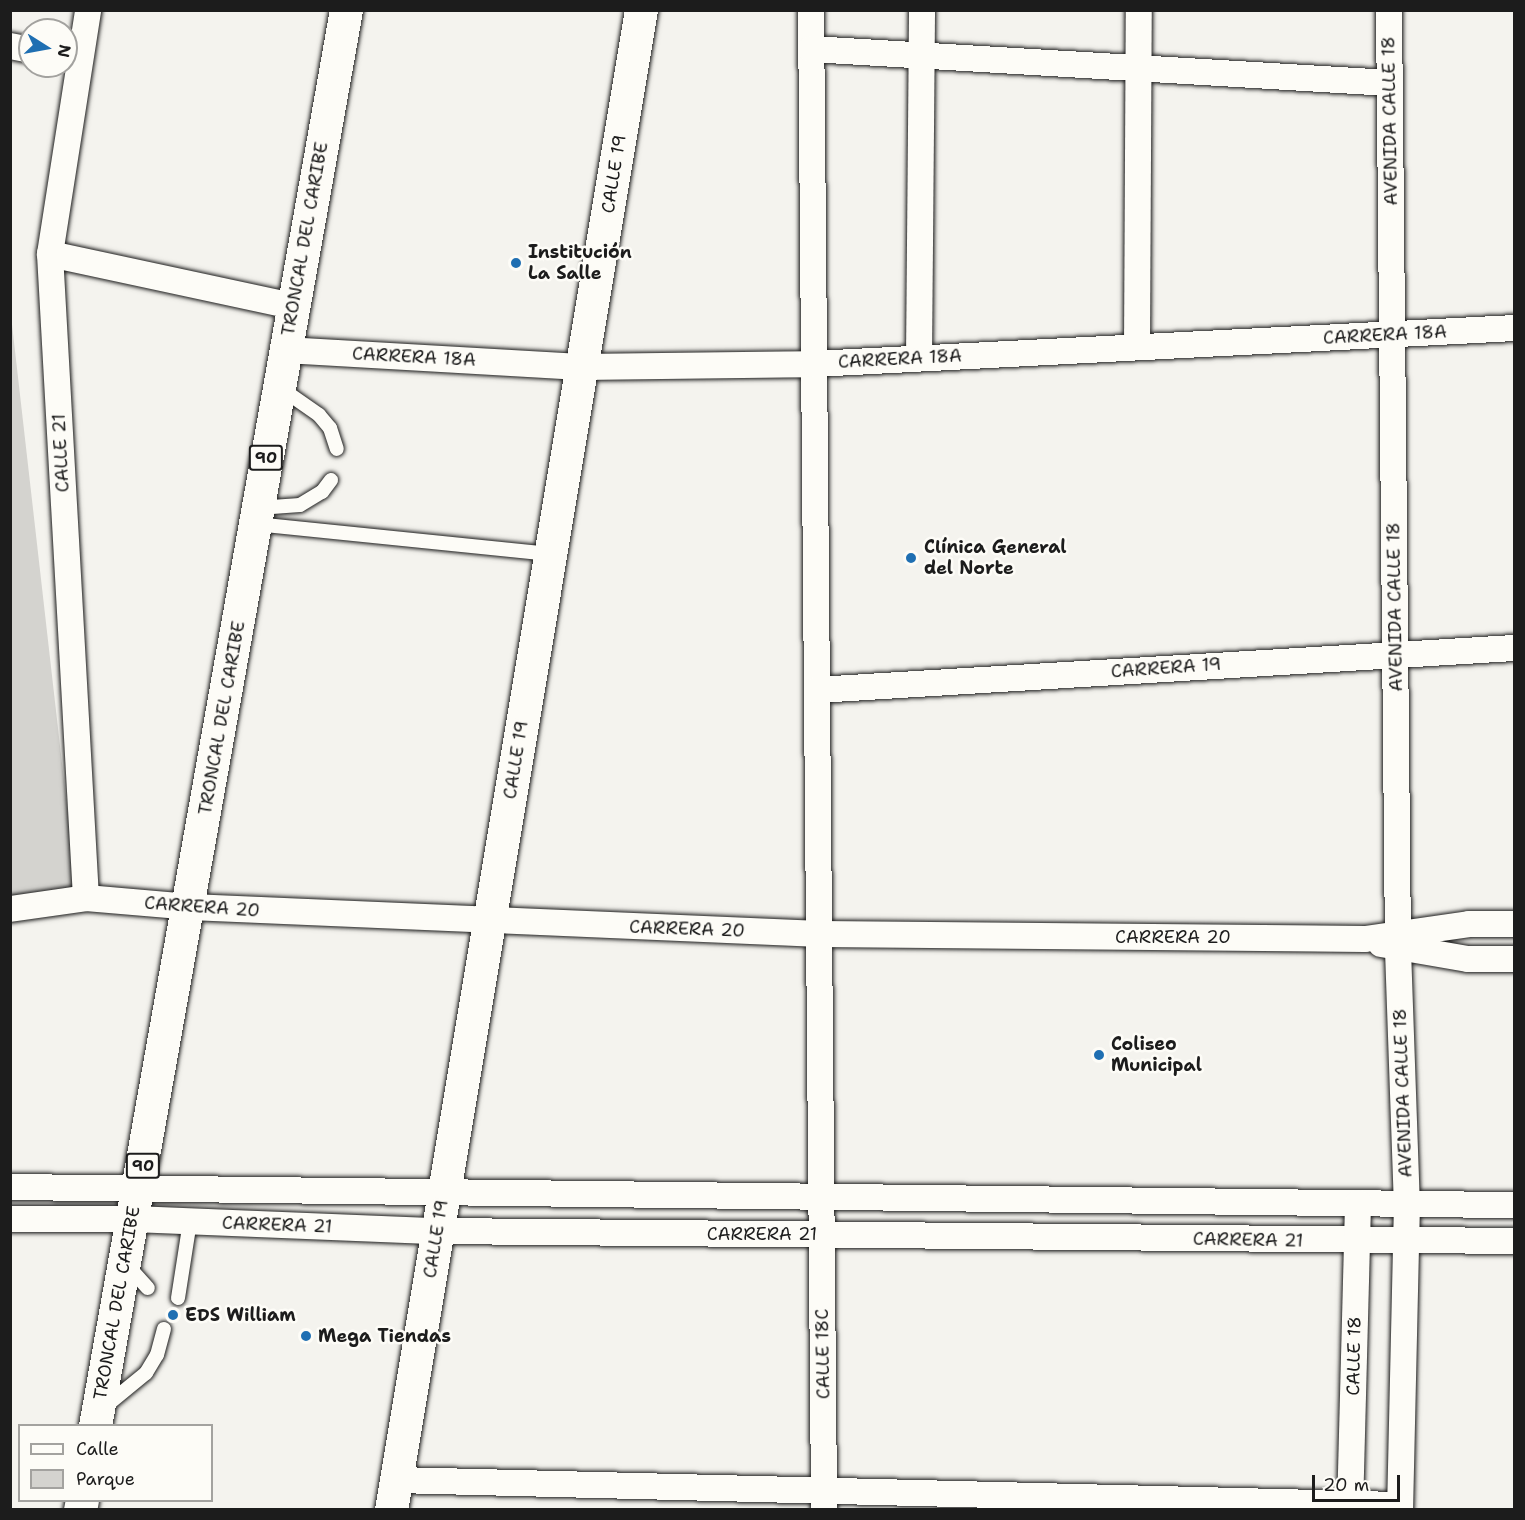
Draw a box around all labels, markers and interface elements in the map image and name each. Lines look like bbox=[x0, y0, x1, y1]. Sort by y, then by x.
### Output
north arrow bbox=[18, 18, 78, 78]
street label: AVENIDA CALLE 18 bbox=[1378, 36, 1402, 206]
text: N bbox=[53, 43, 76, 59]
street label: CALLE 19 bbox=[597, 133, 631, 215]
street label: TRONCAL DEL CARIBE bbox=[277, 140, 333, 338]
place label: Institución La Salle bbox=[528, 242, 632, 284]
marker: Institución La Salle bbox=[509, 256, 523, 270]
street label: CARRERA 18A bbox=[1322, 321, 1448, 349]
street label: CARRERA 18A bbox=[351, 343, 477, 371]
street label: CARRERA 18A bbox=[837, 345, 963, 373]
street label: CALLE 21 bbox=[48, 413, 74, 493]
road number: 90 bbox=[248, 445, 284, 471]
street label: AVENIDA CALLE 18 bbox=[1383, 522, 1407, 692]
place label: Clínica General del Norte bbox=[924, 537, 1067, 580]
marker: Clínica General del Norte bbox=[902, 549, 920, 567]
street label: TRONCAL DEL CARIBE bbox=[194, 619, 250, 817]
street label: CARRERA 19 bbox=[1110, 653, 1222, 683]
street label: CALLE 19 bbox=[499, 719, 533, 801]
street label: CARRERA 20 bbox=[143, 892, 261, 922]
street label: CARRERA 20 bbox=[629, 916, 745, 942]
street label: CARRERA 20 bbox=[1115, 926, 1231, 948]
street label: AVENIDA CALLE 18 bbox=[1389, 1008, 1417, 1178]
place label: Coliseo Municipal bbox=[1111, 1034, 1202, 1076]
marker: Coliseo Municipal bbox=[1092, 1048, 1106, 1062]
road number: 90 bbox=[125, 1153, 161, 1179]
street label: CALLE 19 bbox=[419, 1198, 453, 1280]
street label: TRONCAL DEL CARIBE bbox=[89, 1204, 145, 1402]
street label: CARRERA 21 bbox=[221, 1212, 333, 1238]
street label: CARRERA 21 bbox=[707, 1223, 817, 1245]
street label: CARRERA 21 bbox=[1193, 1228, 1303, 1252]
place label: EDS William bbox=[185, 1304, 296, 1326]
marker: EDS William bbox=[166, 1308, 180, 1322]
street label: CALLE 18C bbox=[811, 1309, 835, 1399]
street label: CALLE 18 bbox=[1343, 1316, 1365, 1396]
place label: Mega Tiendas bbox=[318, 1325, 451, 1347]
marker: Mega Tiendas bbox=[299, 1329, 313, 1343]
legend bbox=[18, 1424, 213, 1502]
text: Calle bbox=[76, 1437, 119, 1461]
scale bar bbox=[1315, 1463, 1404, 1501]
text: Parque bbox=[76, 1467, 135, 1491]
text: 20 m bbox=[1323, 1473, 1369, 1497]

